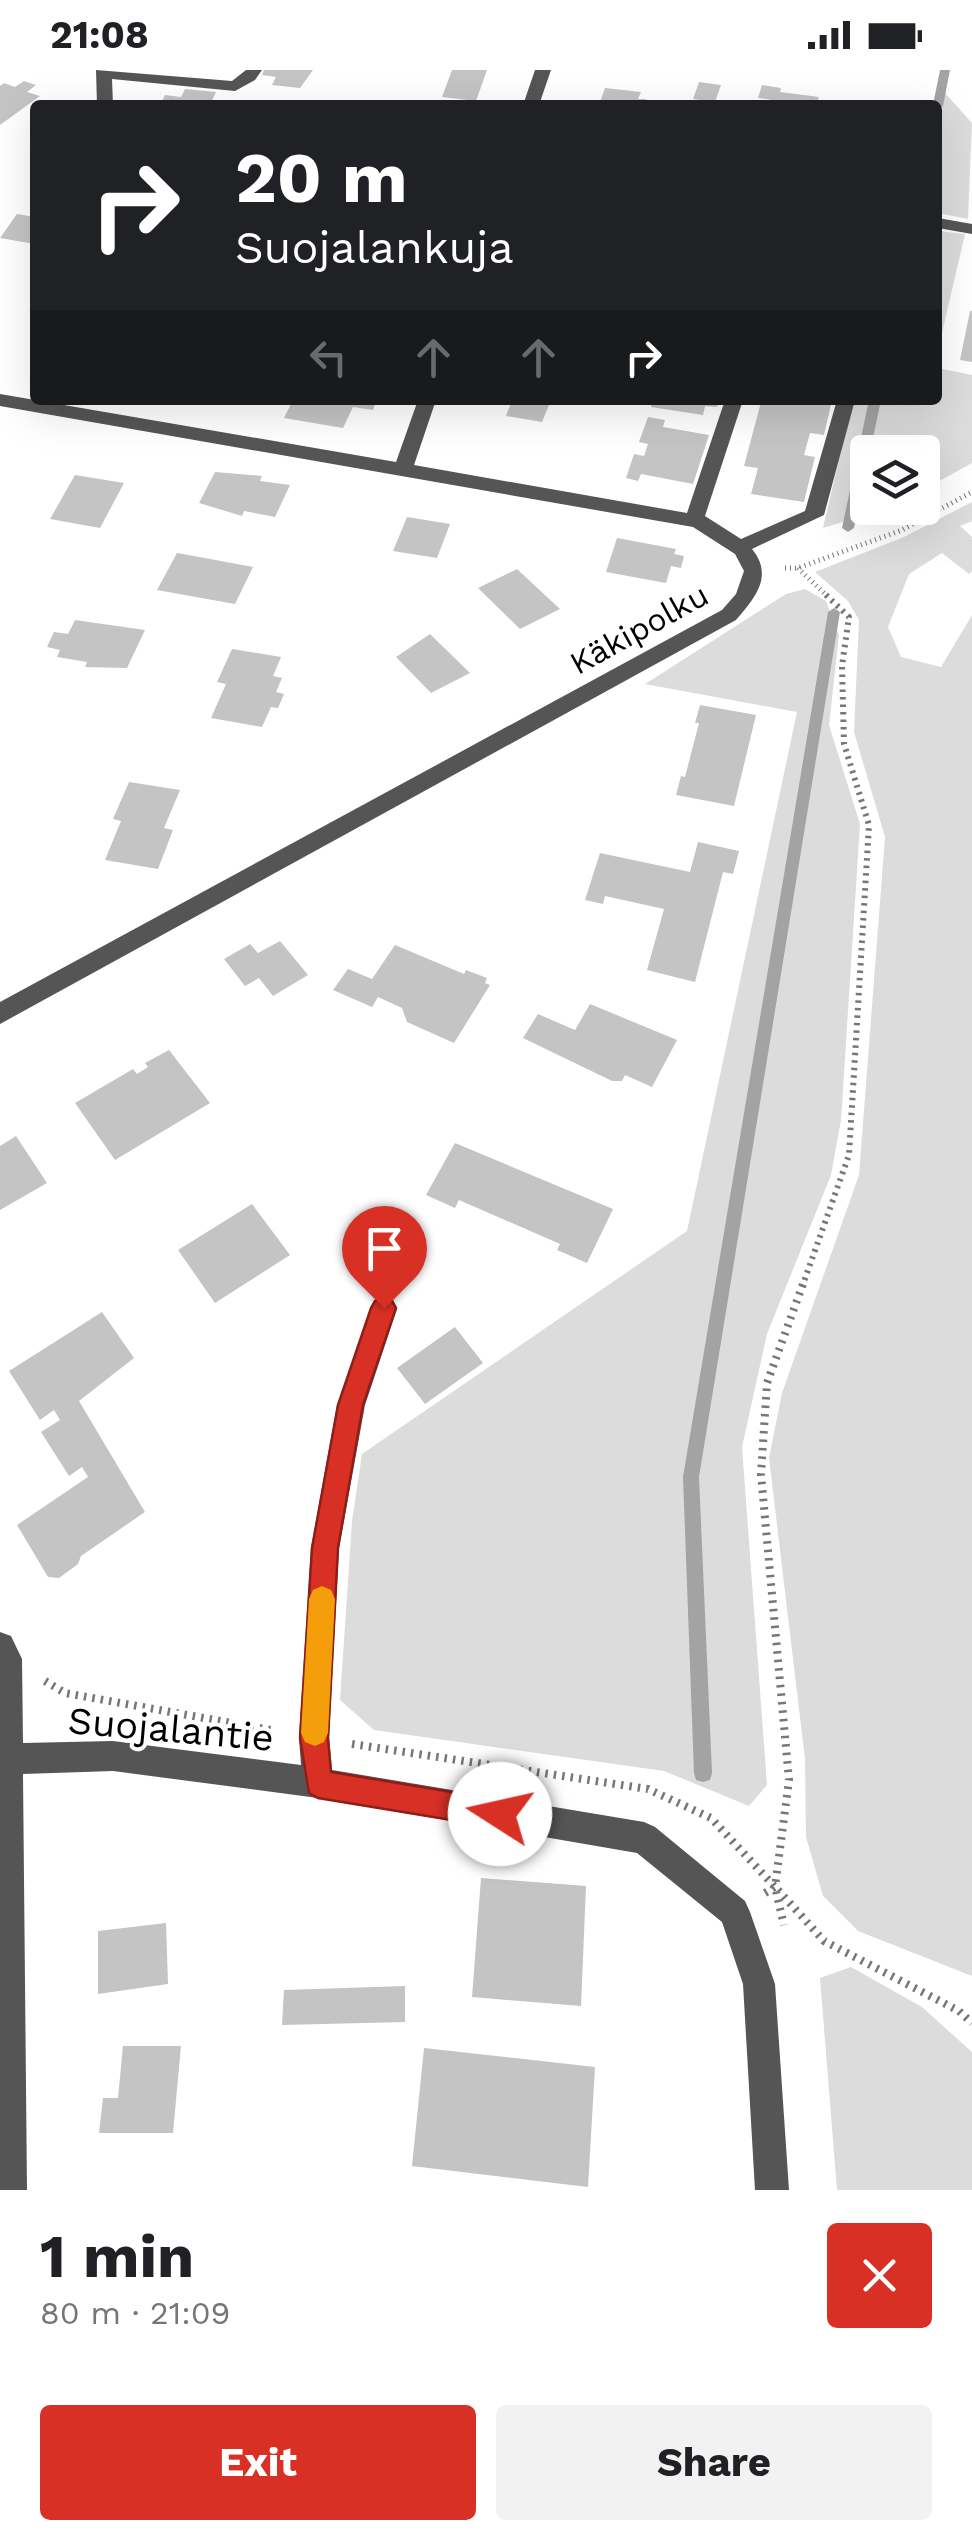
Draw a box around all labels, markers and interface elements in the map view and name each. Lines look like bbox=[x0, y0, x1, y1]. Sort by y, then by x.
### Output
text: 21:08 bbox=[50, 13, 149, 57]
text: 20 m bbox=[235, 137, 408, 219]
icon: right bbox=[70, 140, 200, 270]
text: Suojalankuja bbox=[235, 221, 514, 274]
icon: left bbox=[301, 330, 356, 385]
icon: ahead bbox=[406, 330, 461, 385]
icon: ahead bbox=[511, 330, 566, 385]
icon: right bbox=[616, 330, 671, 385]
map controls bbox=[850, 435, 940, 525]
button: layers bbox=[850, 435, 940, 525]
street label: Käkipolku bbox=[563, 575, 715, 683]
pin bbox=[342, 1206, 427, 1309]
icon: arrive bbox=[357, 1221, 412, 1276]
street label: Suojalantie bbox=[66, 1698, 276, 1760]
position arrow bbox=[448, 1762, 552, 1866]
text: 1 min bbox=[40, 2221, 194, 2292]
button: close bbox=[827, 2223, 932, 2328]
text: 80 m · 21:09 bbox=[40, 2294, 230, 2332]
button: Exit bbox=[40, 2405, 476, 2520]
button: Share bbox=[496, 2405, 932, 2520]

